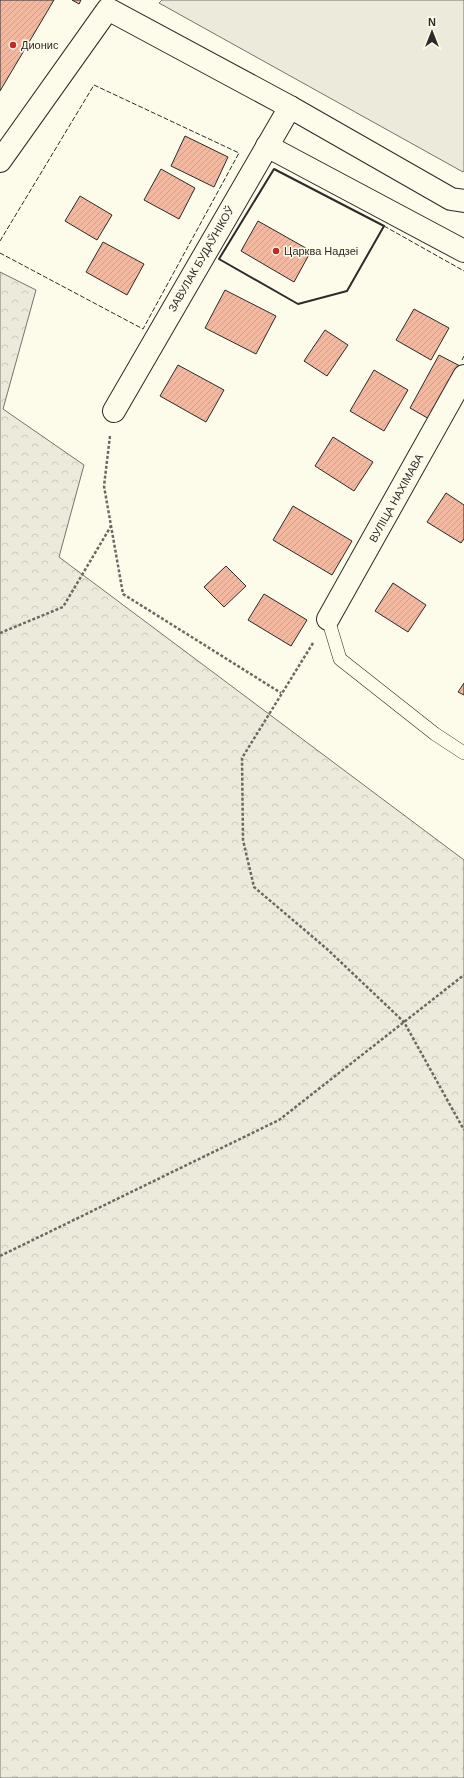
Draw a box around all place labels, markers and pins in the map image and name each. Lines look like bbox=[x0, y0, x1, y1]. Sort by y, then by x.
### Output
place label: Дионис bbox=[21, 39, 59, 51]
marker: Дионис bbox=[8, 40, 18, 50]
place label: Царква Надзеі bbox=[284, 245, 358, 257]
marker: Царква Надзеі bbox=[271, 246, 281, 256]

